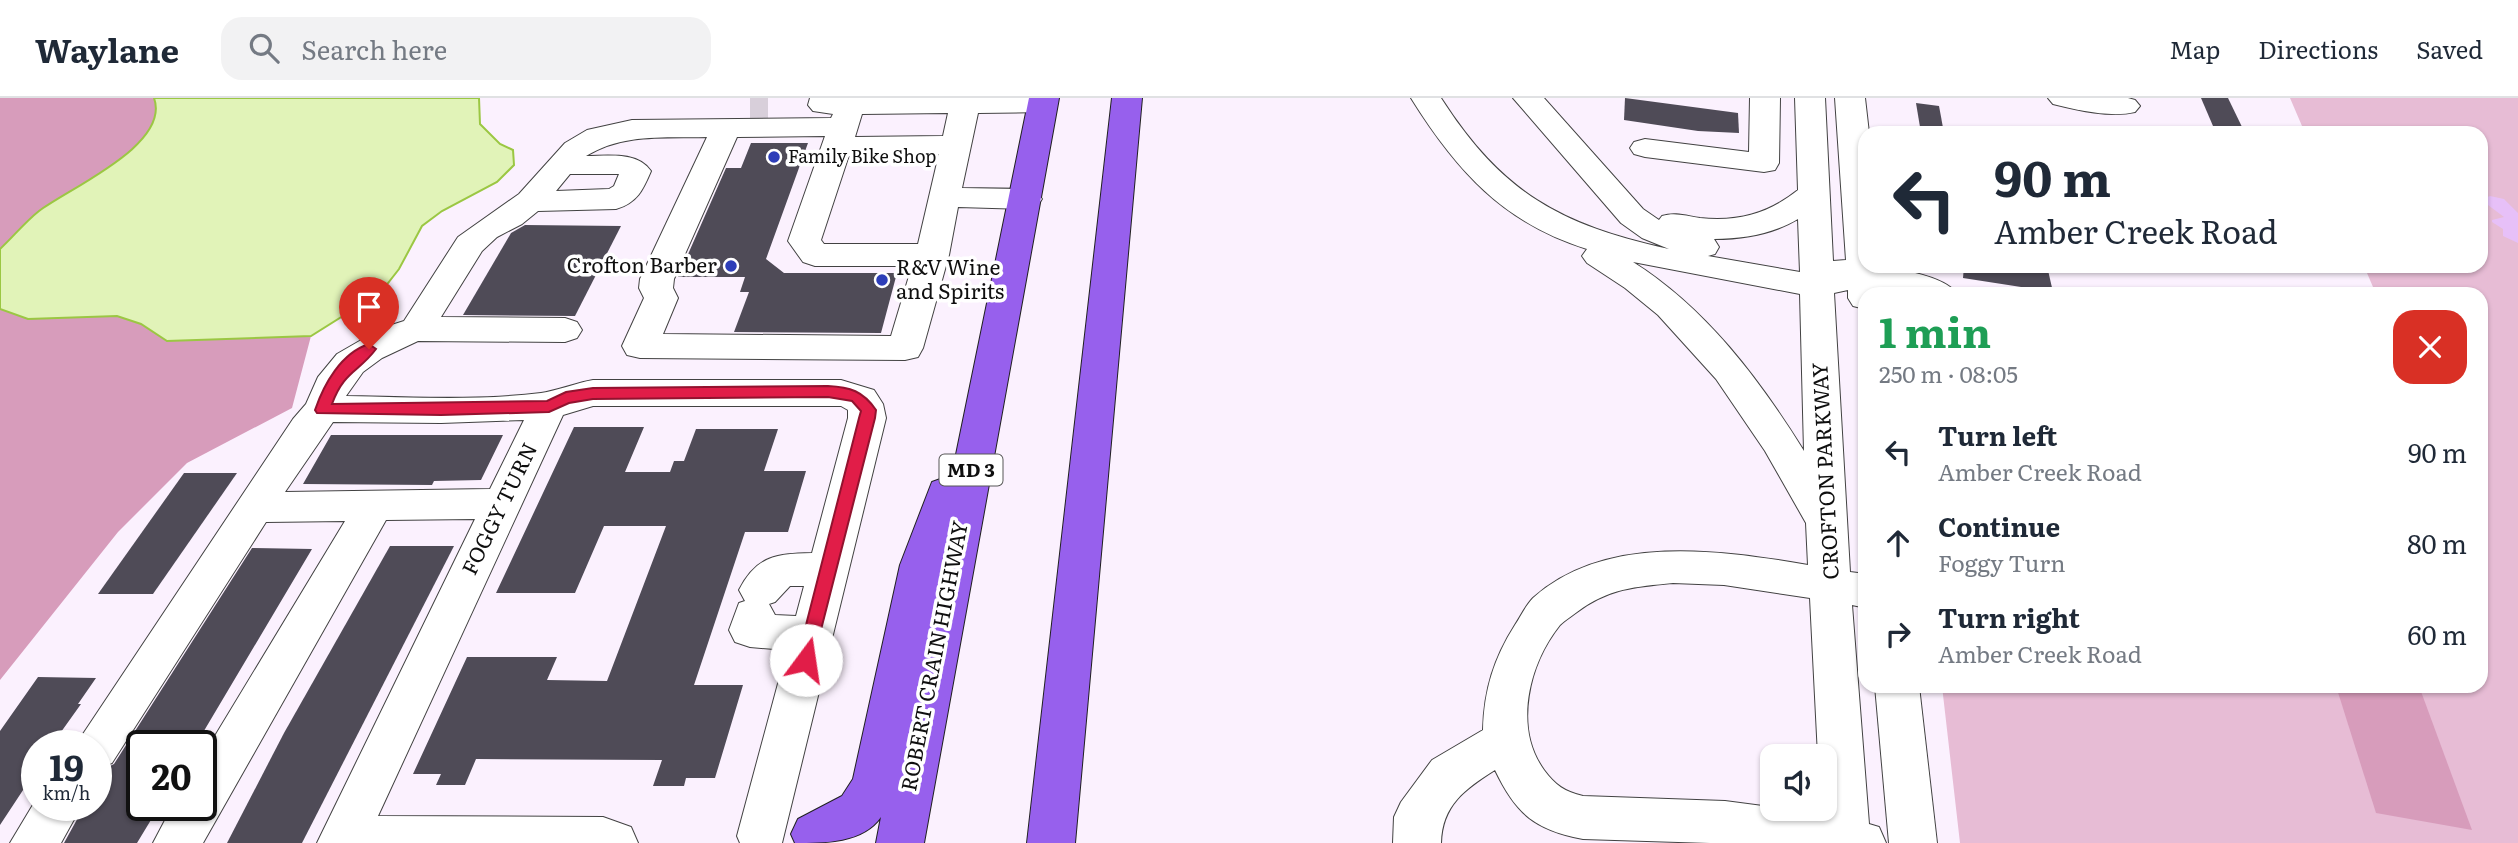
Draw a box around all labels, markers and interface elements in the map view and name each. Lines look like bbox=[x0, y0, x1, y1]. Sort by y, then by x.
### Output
search box bbox=[221, 17, 711, 80]
text: Waylane bbox=[35, 24, 179, 73]
icon: search bbox=[245, 29, 283, 67]
text: Search here bbox=[301, 29, 447, 68]
text: Map bbox=[2169, 31, 2220, 66]
text: Directions bbox=[2258, 31, 2378, 66]
text: Saved bbox=[2416, 31, 2483, 66]
text: 90 m bbox=[1994, 139, 2111, 212]
place label: Family Bike Shop bbox=[788, 142, 936, 169]
marker: Family Bike Shop bbox=[766, 149, 782, 165]
icon: left bbox=[1879, 154, 1970, 245]
text: Amber Creek Road bbox=[1994, 206, 2278, 254]
place label: Crofton Barber bbox=[567, 248, 717, 279]
place label: R&V Wine and Spirits bbox=[896, 250, 1004, 305]
marker: Crofton Barber bbox=[723, 258, 739, 274]
marker: R&V Wine and Spirits bbox=[874, 272, 890, 288]
pin bbox=[339, 277, 399, 349]
icon: arrive bbox=[350, 288, 388, 326]
text: 1 min bbox=[1879, 299, 1991, 361]
button: close bbox=[2393, 310, 2467, 384]
text: 250 m · 08:05 bbox=[1879, 356, 2018, 390]
street label: CROFTON PARKWAY bbox=[1802, 362, 1845, 581]
text: Turn left bbox=[1938, 415, 2057, 454]
text: 90 m bbox=[2408, 432, 2467, 471]
icon: left bbox=[1879, 433, 1917, 471]
street label: FOGGY TURN bbox=[452, 436, 543, 579]
road number: MD 3 bbox=[940, 454, 1002, 486]
text: Amber Creek Road bbox=[1938, 454, 2142, 488]
text: Continue bbox=[1938, 506, 2060, 545]
street label: ROBERT CRAIN HIGHWAY bbox=[891, 518, 974, 793]
text: 80 m bbox=[2407, 523, 2467, 562]
icon: ahead bbox=[1879, 524, 1917, 562]
text: Foggy Turn bbox=[1938, 545, 2065, 579]
text: Turn right bbox=[1938, 597, 2080, 636]
text: 60 m bbox=[2408, 614, 2467, 653]
icon: right bbox=[1879, 615, 1917, 653]
position arrow bbox=[769, 623, 843, 697]
text: Amber Creek Road bbox=[1938, 636, 2142, 670]
speed limit sign: 20 bbox=[126, 730, 217, 821]
text: 19 bbox=[49, 740, 84, 792]
map controls bbox=[1760, 744, 1837, 821]
button: sound bbox=[1760, 744, 1837, 821]
text: km/h bbox=[43, 779, 90, 806]

